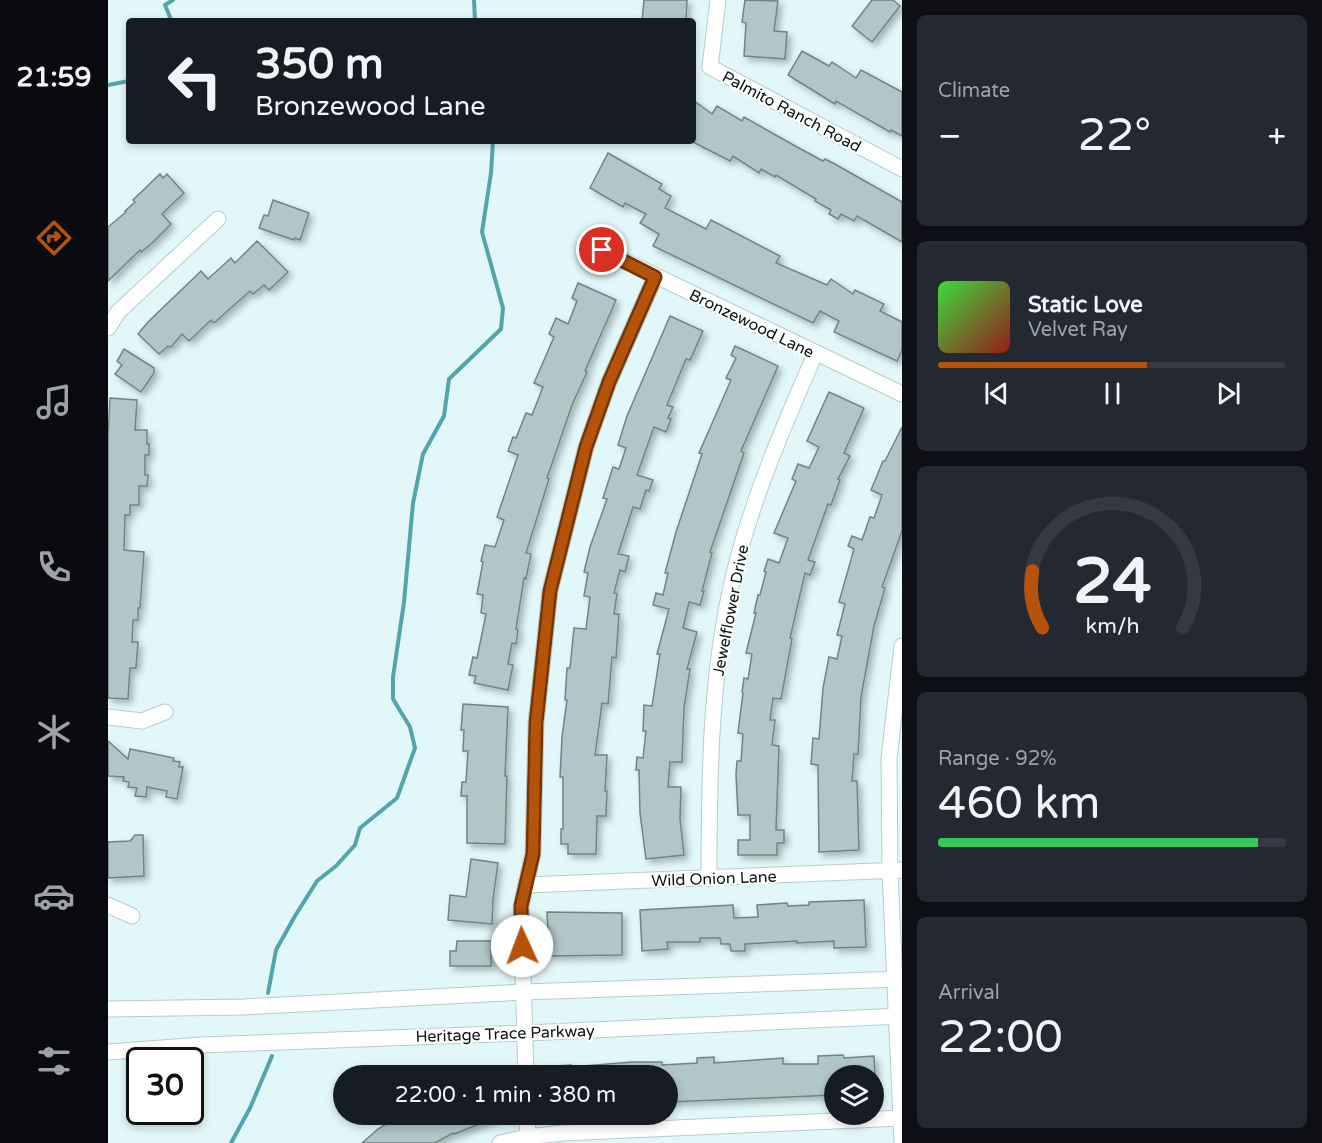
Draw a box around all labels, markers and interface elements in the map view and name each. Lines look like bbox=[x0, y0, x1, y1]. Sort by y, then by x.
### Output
text: 350 m bbox=[255, 39, 384, 90]
icon: left bbox=[156, 42, 234, 120]
text: 21:59 bbox=[17, 61, 91, 94]
street label: Palmito Ranch Road bbox=[719, 67, 864, 157]
text: Climate bbox=[938, 79, 1010, 103]
text: Bronzewood Lane bbox=[255, 90, 485, 123]
text: 22° bbox=[1078, 109, 1151, 163]
text: − bbox=[938, 117, 962, 156]
text: + bbox=[1267, 117, 1286, 156]
icon: directions bbox=[33, 217, 75, 259]
pin bbox=[576, 224, 627, 275]
icon: arrive bbox=[585, 233, 618, 266]
street label: Bronzewood Lane bbox=[686, 285, 817, 363]
text: Static Love bbox=[1028, 292, 1143, 318]
text: Velvet Ray bbox=[1028, 318, 1128, 342]
icon: previous bbox=[980, 377, 1013, 410]
icon: pause bbox=[1096, 377, 1129, 410]
icon: next bbox=[1212, 377, 1245, 410]
icon: music bbox=[33, 381, 75, 423]
street label: Jewelflower Drive bbox=[708, 543, 754, 677]
icon: phone bbox=[33, 546, 75, 588]
text: 24 bbox=[1073, 546, 1151, 621]
text: km/h bbox=[1085, 614, 1139, 640]
icon: climate bbox=[33, 711, 75, 753]
text: Range · 92% bbox=[938, 747, 1057, 771]
text: 460 km bbox=[938, 777, 1100, 831]
street label: Wild Onion Lane bbox=[651, 867, 777, 891]
icon: car bbox=[33, 875, 75, 917]
position arrow bbox=[490, 914, 554, 978]
text: Arrival bbox=[938, 981, 1000, 1005]
text: 22:00 bbox=[938, 1011, 1063, 1065]
street label: Heritage Trace Parkway bbox=[415, 1021, 595, 1047]
icon: filters bbox=[33, 1040, 75, 1082]
speed limit sign: 30 bbox=[126, 1047, 204, 1125]
map controls bbox=[824, 1065, 884, 1125]
button: layers bbox=[824, 1065, 884, 1125]
text: 22:00 · 1 min · 380 m bbox=[395, 1082, 616, 1108]

